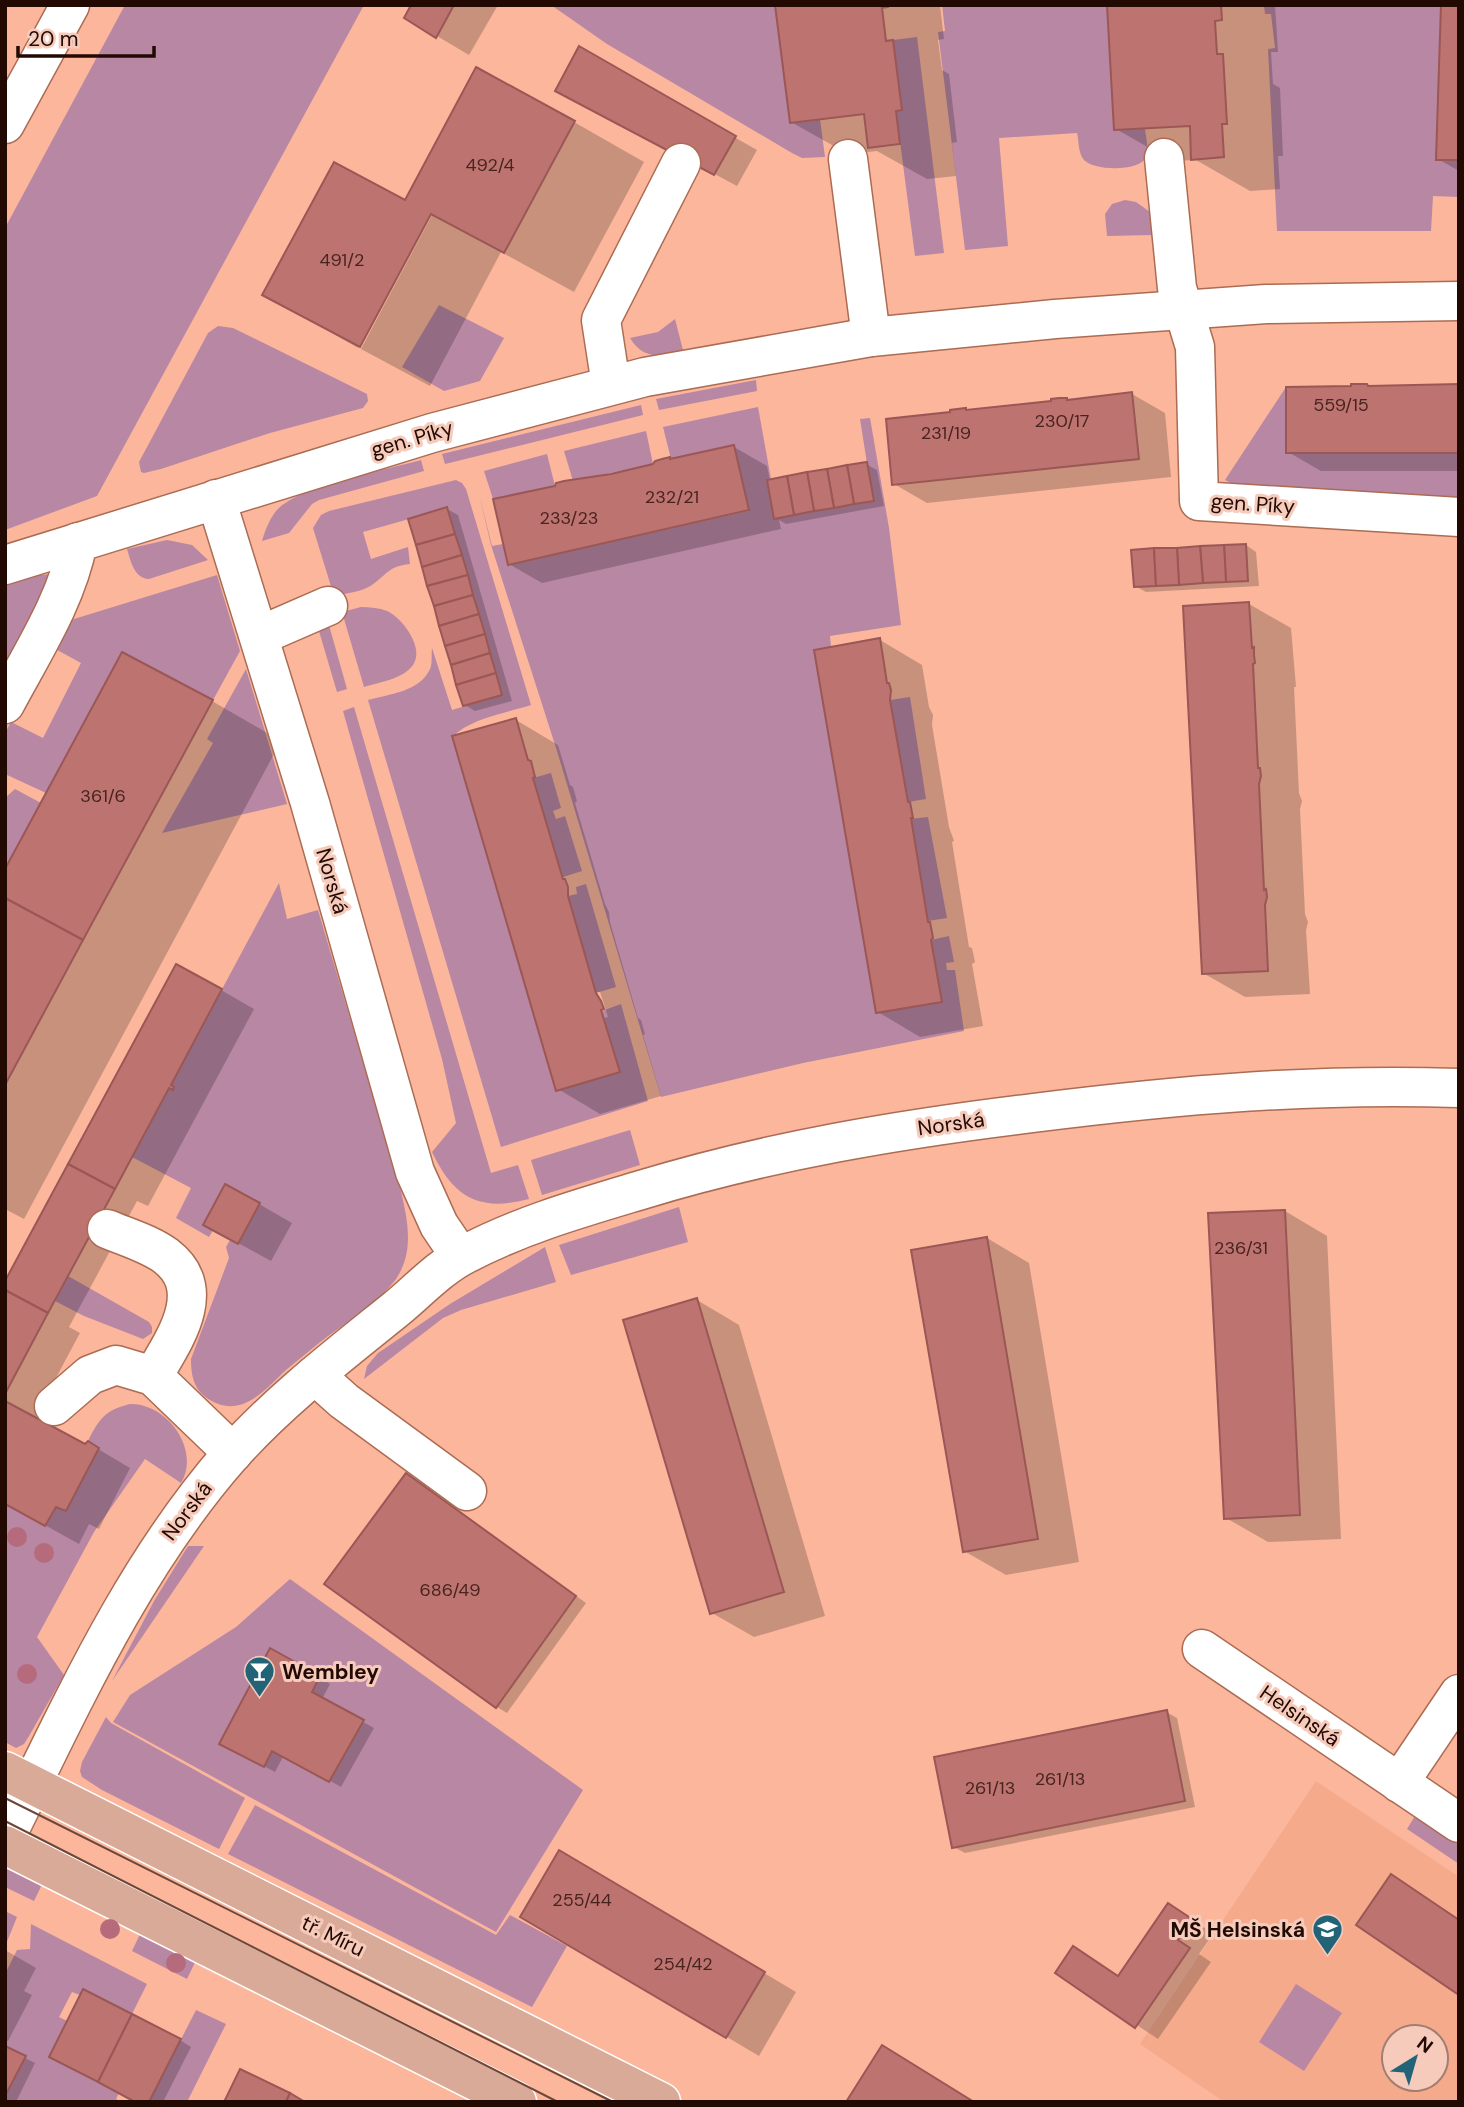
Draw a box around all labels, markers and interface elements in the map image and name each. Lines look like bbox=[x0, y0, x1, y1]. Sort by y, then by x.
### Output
scale bar bbox=[18, 14, 154, 58]
text: 20 m bbox=[28, 25, 79, 53]
house number: 492/4 bbox=[465, 153, 515, 177]
house number: 491/2 bbox=[320, 248, 364, 272]
house number: 559/15 bbox=[1313, 393, 1369, 417]
house number: 230/17 bbox=[1035, 409, 1089, 433]
street label: gen. Píky bbox=[368, 414, 457, 464]
house number: 231/19 bbox=[921, 421, 971, 445]
house number: 232/21 bbox=[645, 485, 699, 509]
street label: gen. Píky bbox=[1210, 487, 1296, 521]
house number: 233/23 bbox=[540, 506, 598, 530]
house number: 361/6 bbox=[80, 784, 126, 808]
street label: Norská bbox=[309, 845, 355, 917]
street label: Norská bbox=[916, 1105, 986, 1143]
house number: 236/31 bbox=[1214, 1236, 1268, 1260]
street label: Norská bbox=[156, 1476, 218, 1546]
house number: 686/49 bbox=[420, 1578, 480, 1602]
bar icon: Wembley bbox=[242, 1655, 276, 1699]
place label: Wembley bbox=[282, 1658, 379, 1686]
street label: Helsinská bbox=[1254, 1679, 1346, 1753]
house number: 261/13 bbox=[1035, 1767, 1085, 1791]
house number: 261/13 bbox=[965, 1776, 1015, 1800]
house number: 255/44 bbox=[552, 1888, 612, 1912]
street label: tř. Míru bbox=[297, 1909, 369, 1963]
school or university icon: MŠ Helsinská bbox=[1311, 1913, 1345, 1957]
place label: MŠ Helsinská bbox=[1170, 1916, 1305, 1944]
house number: 254/42 bbox=[653, 1952, 713, 1976]
north arrow bbox=[1380, 2023, 1450, 2093]
text: N bbox=[1412, 2031, 1438, 2059]

